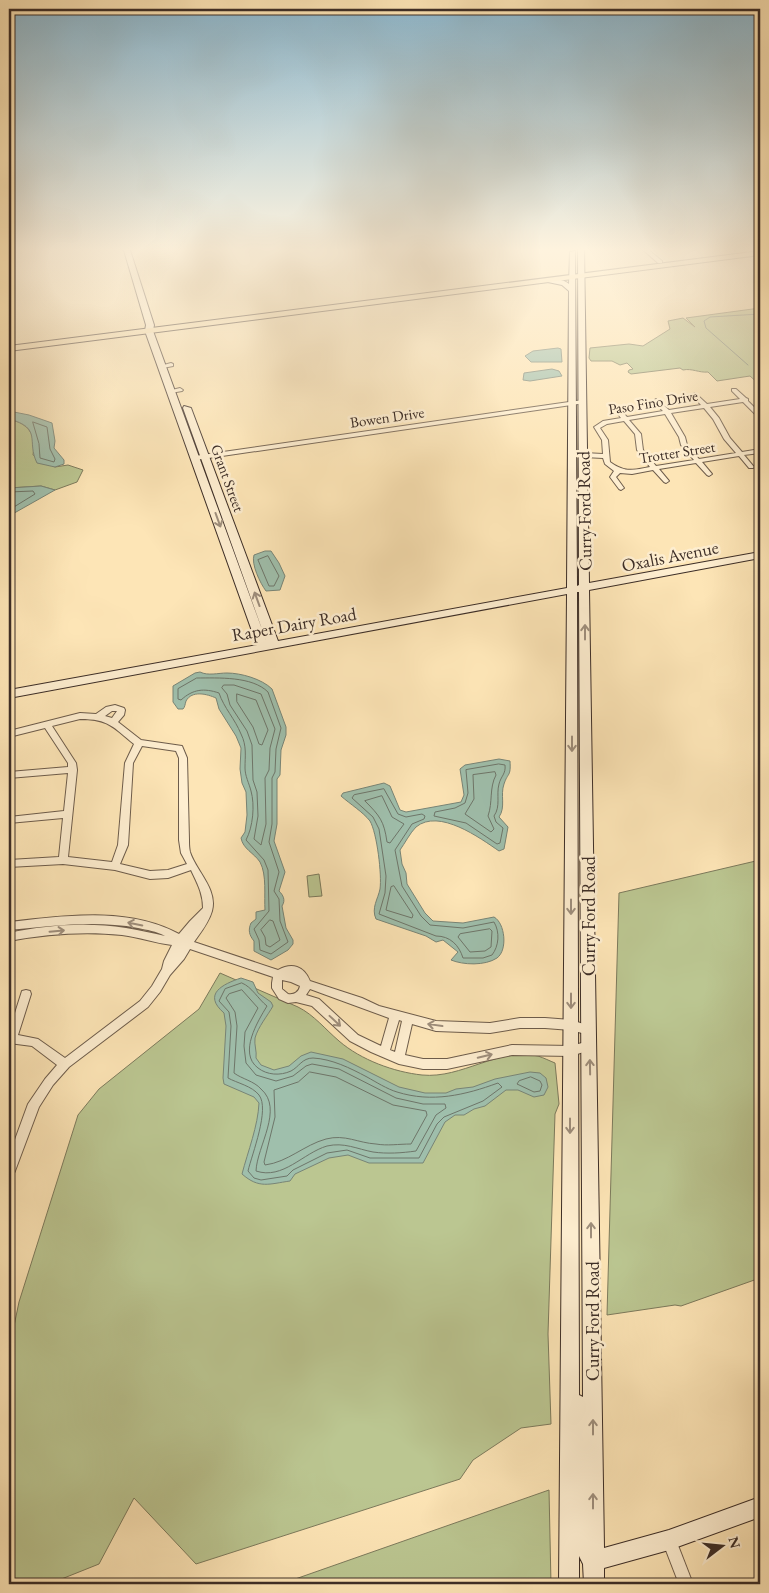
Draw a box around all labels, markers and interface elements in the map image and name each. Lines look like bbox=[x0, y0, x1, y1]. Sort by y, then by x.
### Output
street label: Paso Fino Drive bbox=[607, 386, 699, 418]
street label: Bowen Drive bbox=[349, 402, 425, 432]
street label: Trotter Street bbox=[637, 437, 717, 467]
street label: Grant Street bbox=[207, 442, 249, 515]
street label: Curry Ford Road bbox=[571, 450, 597, 571]
one-way arrow bbox=[214, 512, 223, 527]
street label: Oxalis Avenue bbox=[620, 535, 720, 577]
one-way arrow bbox=[252, 592, 261, 607]
street label: Raper Dairy Road bbox=[230, 602, 359, 646]
one-way arrow bbox=[580, 625, 590, 641]
one-way arrow bbox=[567, 736, 577, 752]
street label: Curry Ford Road bbox=[577, 855, 600, 976]
one-way arrow bbox=[566, 898, 576, 914]
one-way arrow bbox=[127, 919, 143, 928]
one-way arrow bbox=[49, 926, 65, 935]
one-way arrow bbox=[566, 992, 576, 1009]
one-way arrow bbox=[329, 1015, 342, 1026]
one-way arrow bbox=[427, 1020, 443, 1030]
one-way arrow bbox=[476, 1051, 492, 1060]
one-way arrow bbox=[585, 1060, 594, 1076]
one-way arrow bbox=[565, 1118, 575, 1134]
one-way arrow bbox=[586, 1222, 596, 1238]
street label: Curry Ford Road bbox=[581, 1260, 604, 1381]
one-way arrow bbox=[588, 1420, 598, 1436]
one-way arrow bbox=[588, 1493, 598, 1510]
north arrow bbox=[696, 1520, 746, 1570]
text: N bbox=[724, 1534, 745, 1551]

